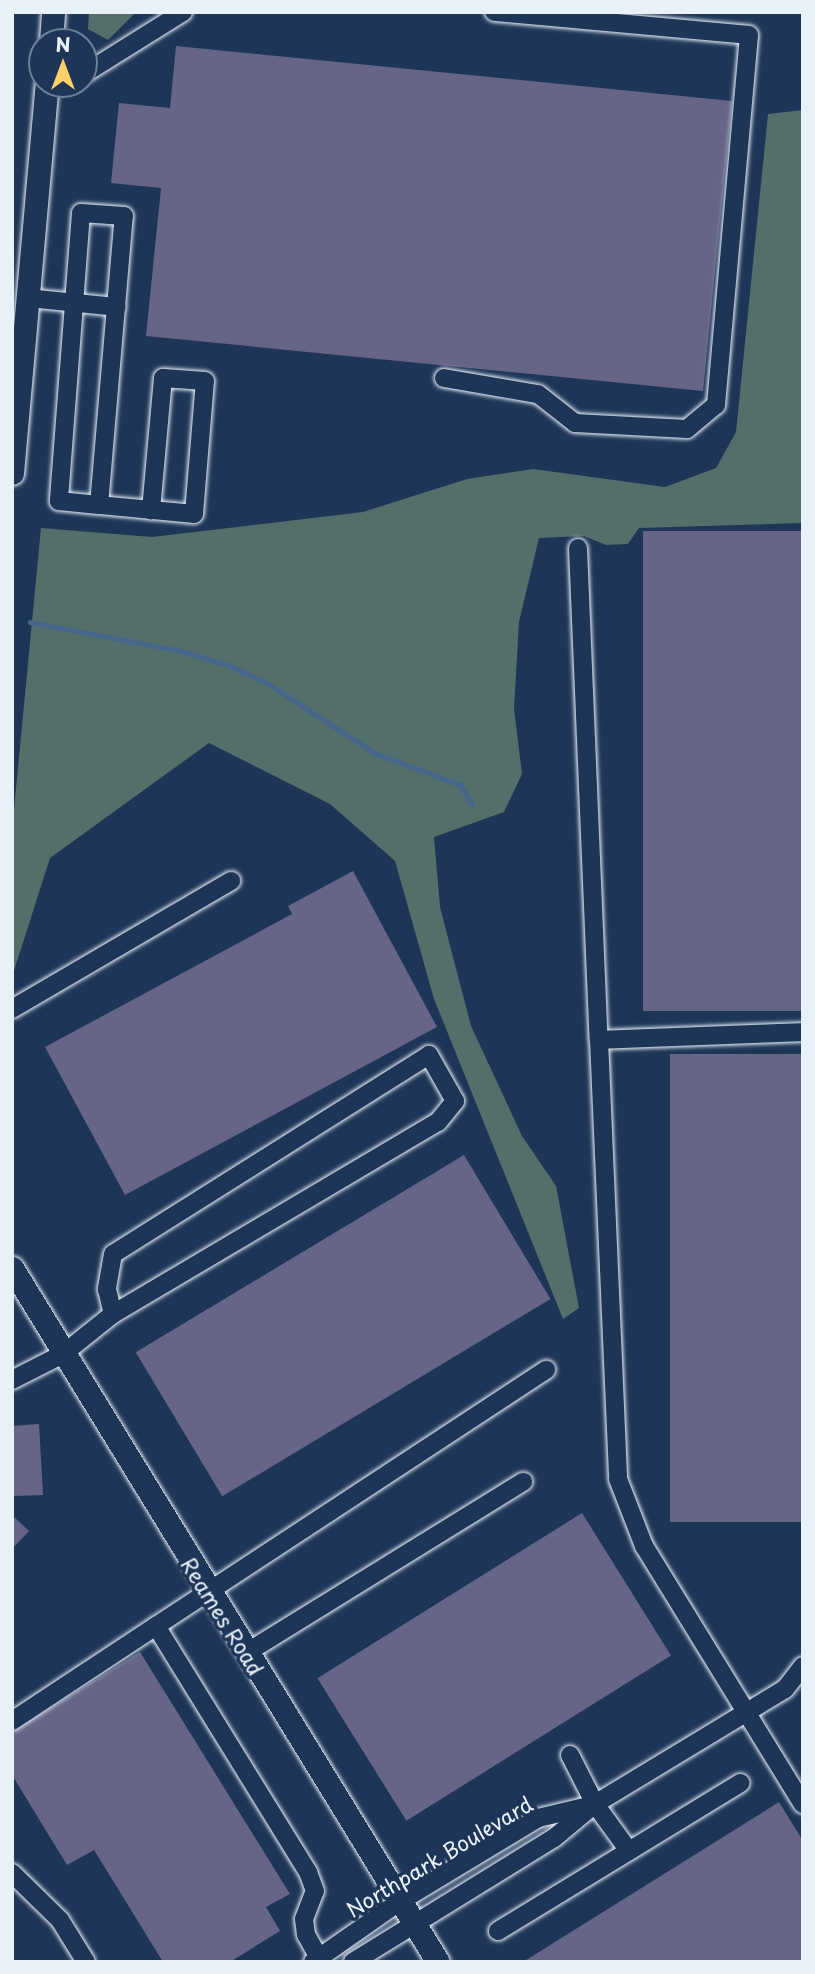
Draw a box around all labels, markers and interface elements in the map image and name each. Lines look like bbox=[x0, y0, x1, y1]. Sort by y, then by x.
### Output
north arrow bbox=[28, 28, 98, 98]
text: N bbox=[55, 30, 71, 58]
street label: Reames Road bbox=[177, 1552, 269, 1680]
street label: Northpark Boulevard bbox=[341, 1790, 537, 1922]

